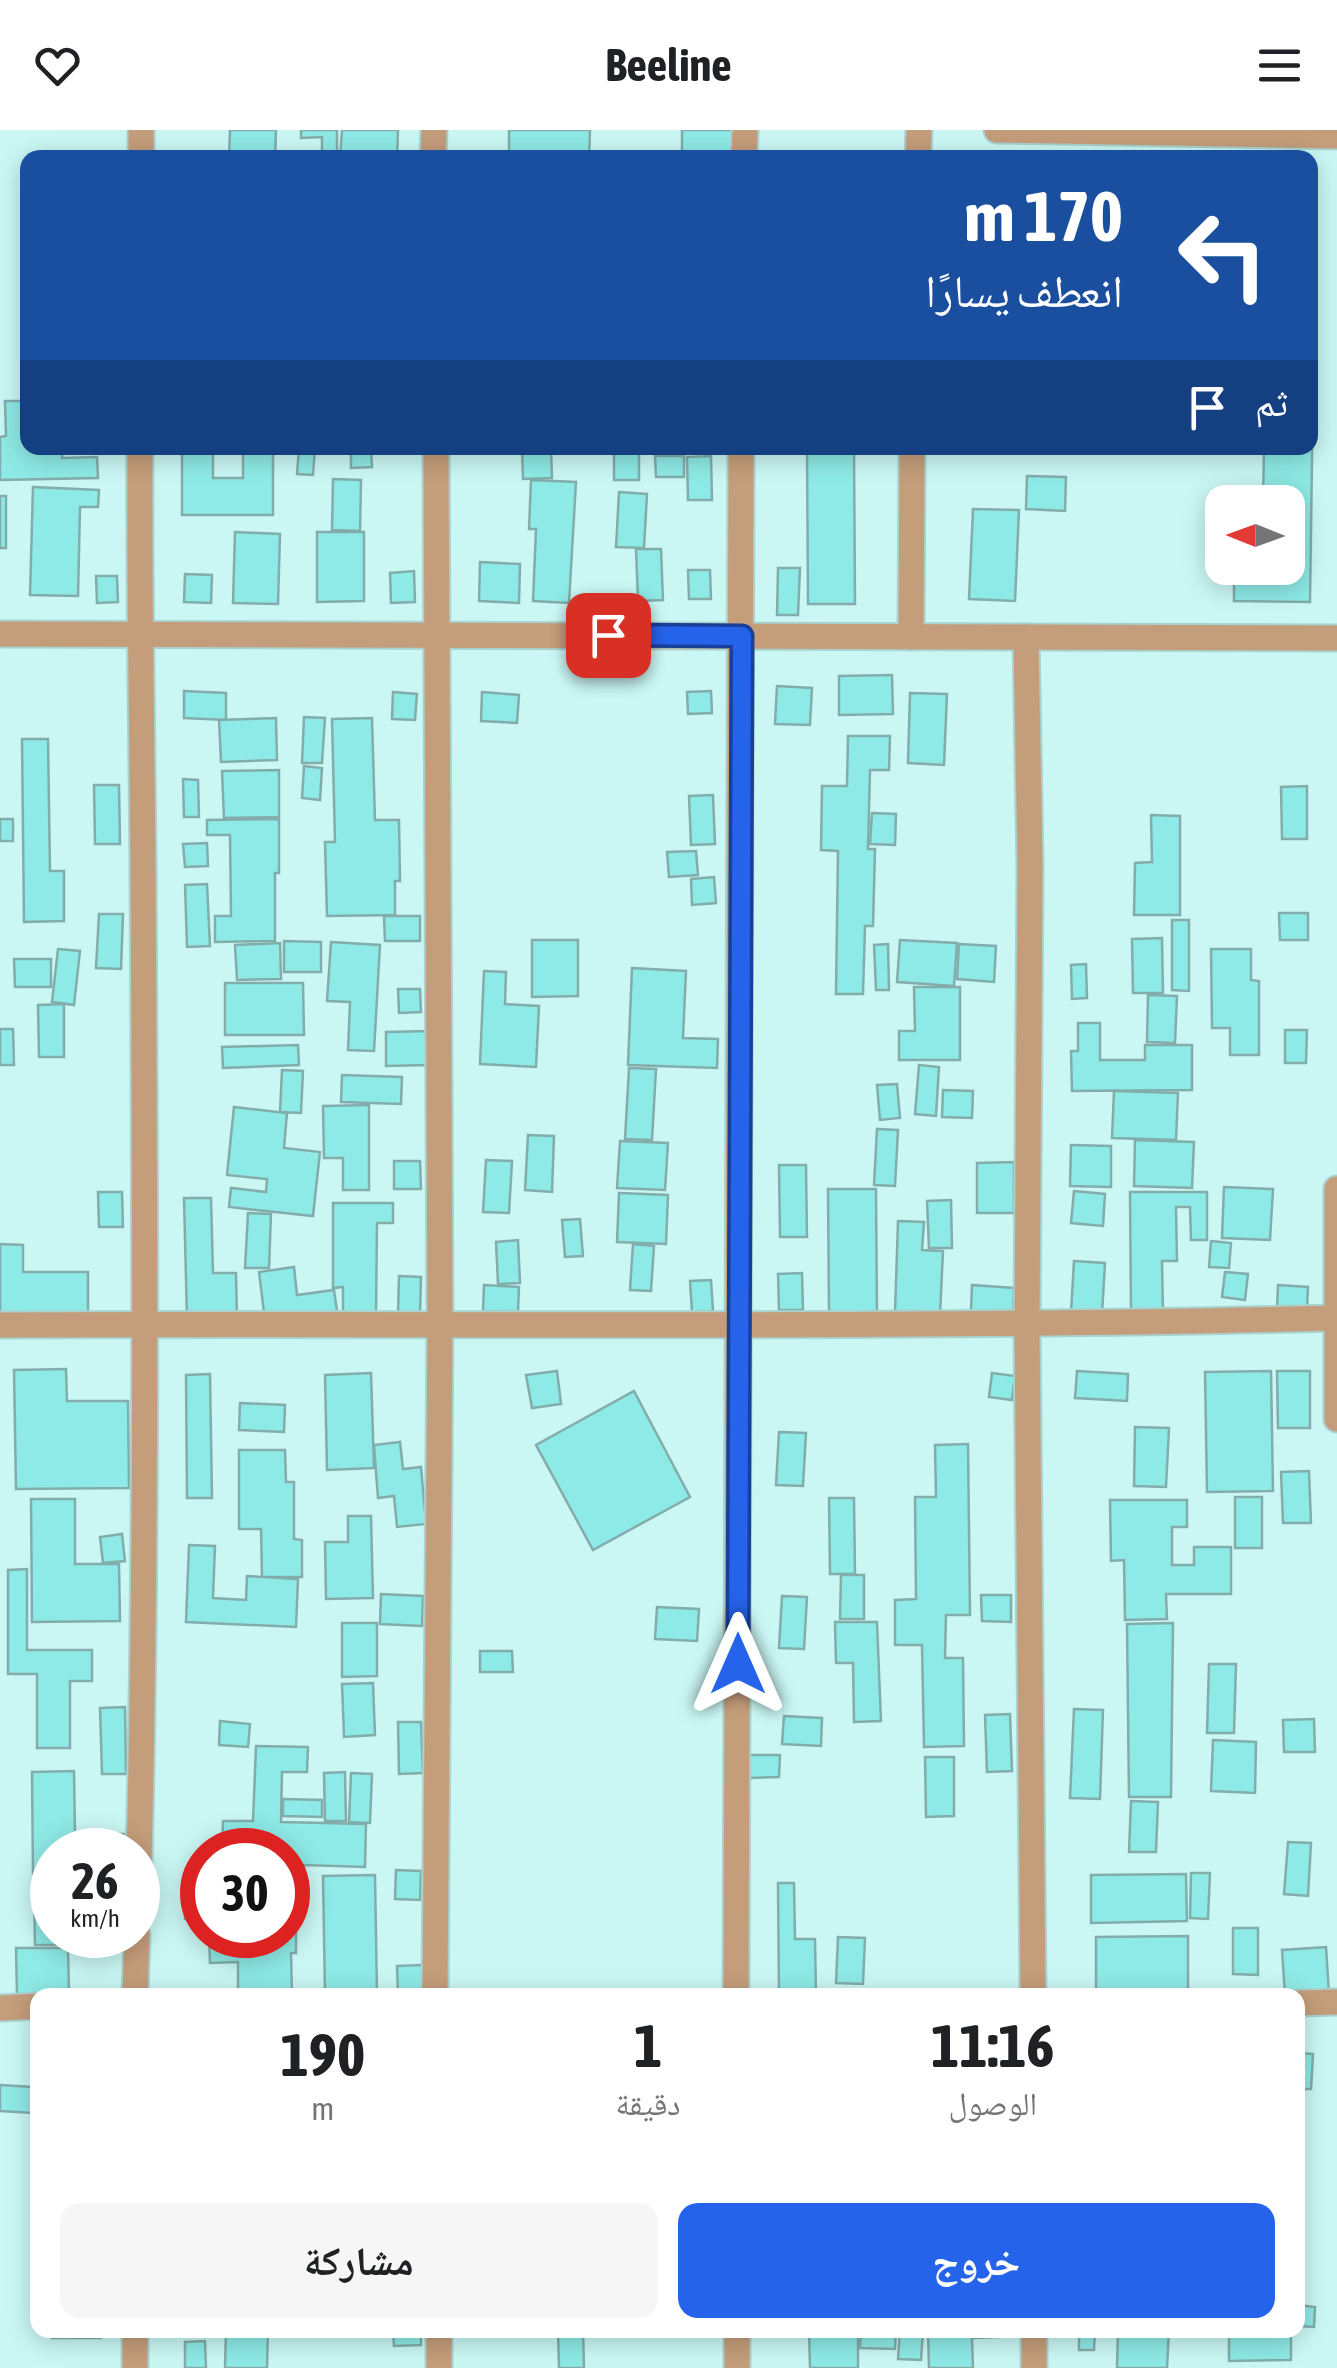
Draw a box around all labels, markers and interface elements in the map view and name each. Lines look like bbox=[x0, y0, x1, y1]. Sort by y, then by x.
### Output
icon: heart bbox=[30, 38, 85, 93]
icon: menu bbox=[1252, 38, 1307, 93]
text: Beeline bbox=[605, 39, 732, 91]
text: 170 m bbox=[964, 176, 1123, 256]
icon: left bbox=[1158, 190, 1288, 320]
text: انعطف يسارًا bbox=[925, 265, 1123, 317]
icon: arrive bbox=[1180, 380, 1235, 435]
text: ثم bbox=[1255, 381, 1288, 424]
north arrow bbox=[1205, 485, 1305, 585]
map controls bbox=[1205, 485, 1305, 585]
pin bbox=[566, 593, 651, 678]
icon: arrive bbox=[581, 608, 636, 663]
position arrow bbox=[686, 1612, 790, 1716]
speed limit sign: 30 bbox=[180, 1828, 310, 1958]
text: 26 bbox=[71, 1852, 118, 1910]
text: km/h bbox=[70, 1904, 120, 1932]
text: 1 bbox=[634, 2011, 662, 2080]
text: 11:16 bbox=[931, 2011, 1055, 2080]
text: 190 bbox=[280, 2020, 365, 2089]
text: دقيقة bbox=[616, 2085, 681, 2122]
text: الوصول bbox=[949, 2085, 1037, 2122]
text: m bbox=[311, 2090, 334, 2127]
button: مشاركة bbox=[60, 2203, 658, 2318]
button: خروج bbox=[678, 2203, 1275, 2318]

